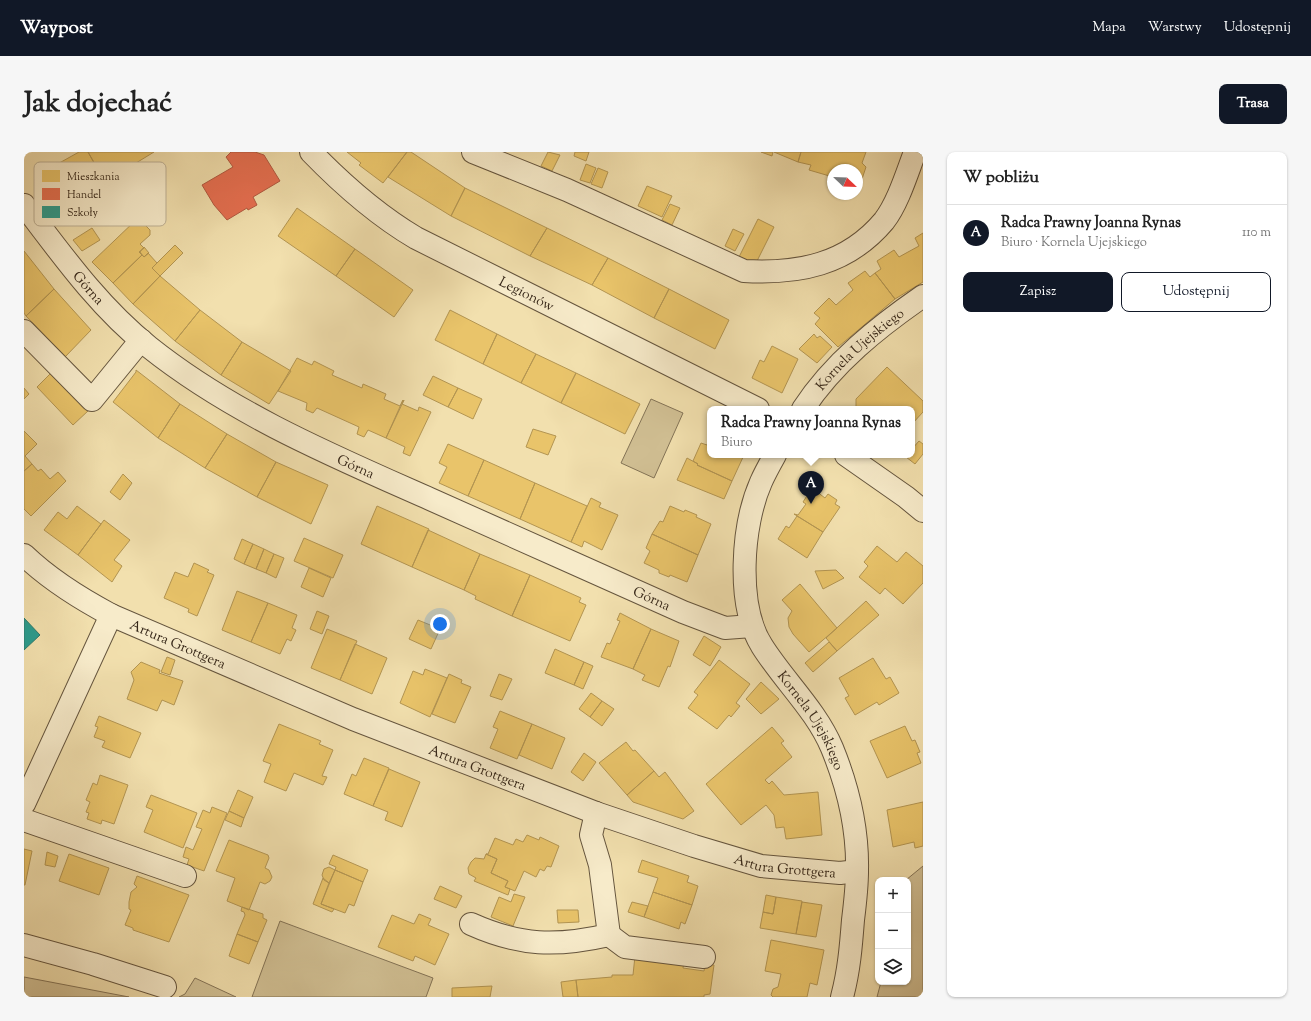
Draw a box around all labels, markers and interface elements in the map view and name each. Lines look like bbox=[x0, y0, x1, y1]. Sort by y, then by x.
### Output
text: Waypost bbox=[20, 15, 93, 42]
text: Mapa bbox=[1092, 18, 1126, 38]
text: Warstwy bbox=[1148, 18, 1202, 38]
text: Udostępnij bbox=[1224, 18, 1291, 38]
text: Jak dojechać bbox=[24, 84, 172, 124]
button: Trasa bbox=[1219, 84, 1287, 124]
legend bbox=[34, 162, 166, 226]
north arrow bbox=[827, 164, 863, 200]
text: W pobliżu bbox=[963, 166, 1039, 190]
text: Mieszkania bbox=[67, 169, 120, 185]
text: Handel bbox=[67, 187, 101, 203]
text: Szkoły bbox=[67, 205, 99, 221]
text: Radca Prawny Joanna Rynas bbox=[1001, 213, 1181, 234]
text: A bbox=[971, 224, 981, 242]
text: 110 m bbox=[1242, 224, 1271, 242]
text: Biuro · Kornela Ujejskiego bbox=[1001, 234, 1147, 252]
street label: Górna bbox=[67, 268, 108, 311]
button: Zapisz bbox=[963, 272, 1113, 312]
button: Udostępnij bbox=[1121, 272, 1271, 312]
street label: Legionów bbox=[495, 273, 557, 318]
street label: Kornela Ujejskiego bbox=[812, 304, 909, 396]
popup bbox=[707, 406, 915, 458]
text: Radca Prawny Joanna Rynas bbox=[721, 413, 901, 434]
text: Biuro bbox=[721, 434, 752, 452]
street label: Górna bbox=[333, 451, 378, 485]
pin: A bbox=[798, 471, 824, 504]
street label: Górna bbox=[629, 583, 673, 617]
your location bbox=[430, 614, 450, 634]
street label: Artura Grottgera bbox=[126, 616, 229, 675]
street label: Kornela Ujejskiego bbox=[771, 668, 848, 774]
street label: Artura Grottgera bbox=[425, 741, 529, 797]
street label: Artura Grottgera bbox=[731, 850, 837, 885]
map controls bbox=[875, 877, 911, 985]
button: + bbox=[875, 877, 911, 913]
button: − bbox=[875, 913, 911, 949]
button: layers bbox=[875, 949, 911, 985]

